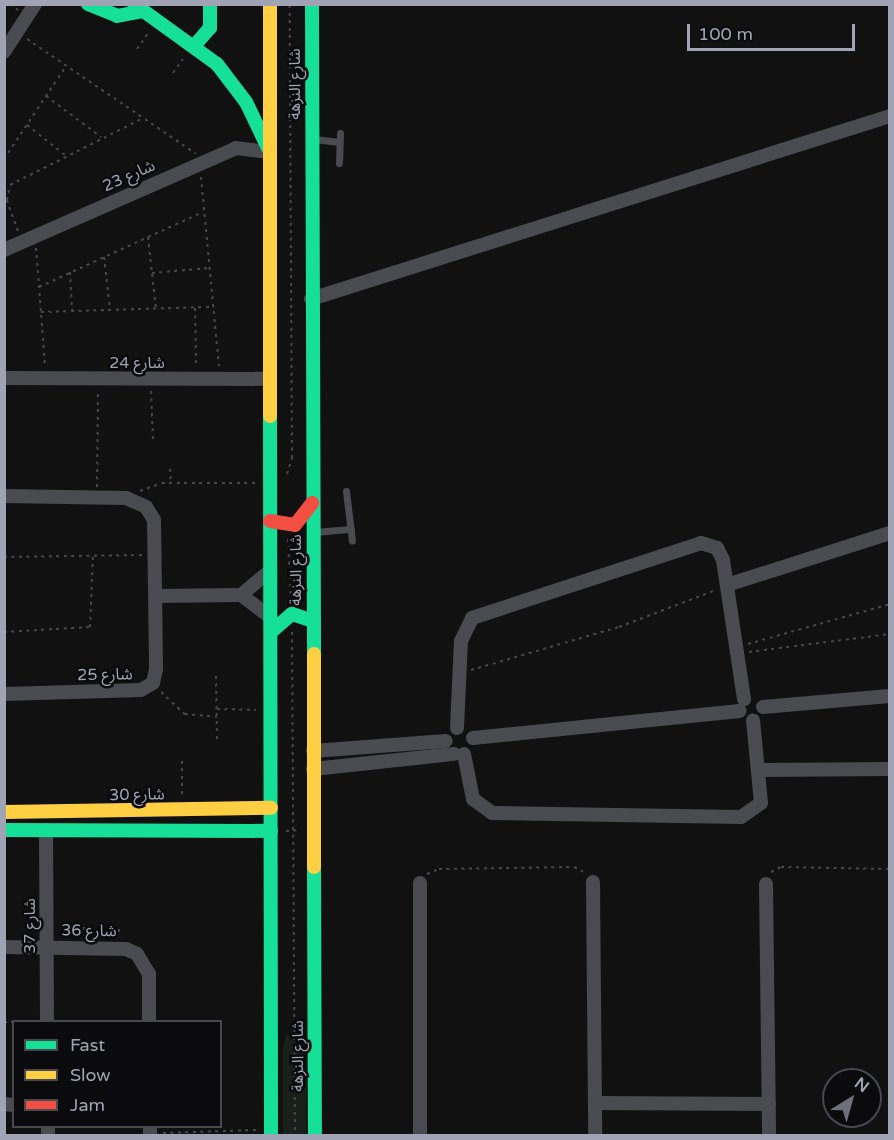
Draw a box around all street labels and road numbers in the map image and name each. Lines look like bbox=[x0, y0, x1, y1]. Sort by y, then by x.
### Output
street label: شارع النزهة bbox=[285, 48, 305, 120]
street label: شارع 23 bbox=[100, 156, 158, 196]
street label: شارع 24 bbox=[109, 353, 165, 373]
street label: شارع النزهة bbox=[286, 534, 306, 606]
street label: شارع 25 bbox=[77, 665, 133, 685]
street label: شارع 30 bbox=[109, 785, 165, 805]
street label: شارع 37 bbox=[20, 898, 40, 954]
street label: شارع 36 bbox=[61, 921, 117, 941]
street label: شارع النزهة bbox=[288, 1020, 308, 1092]

